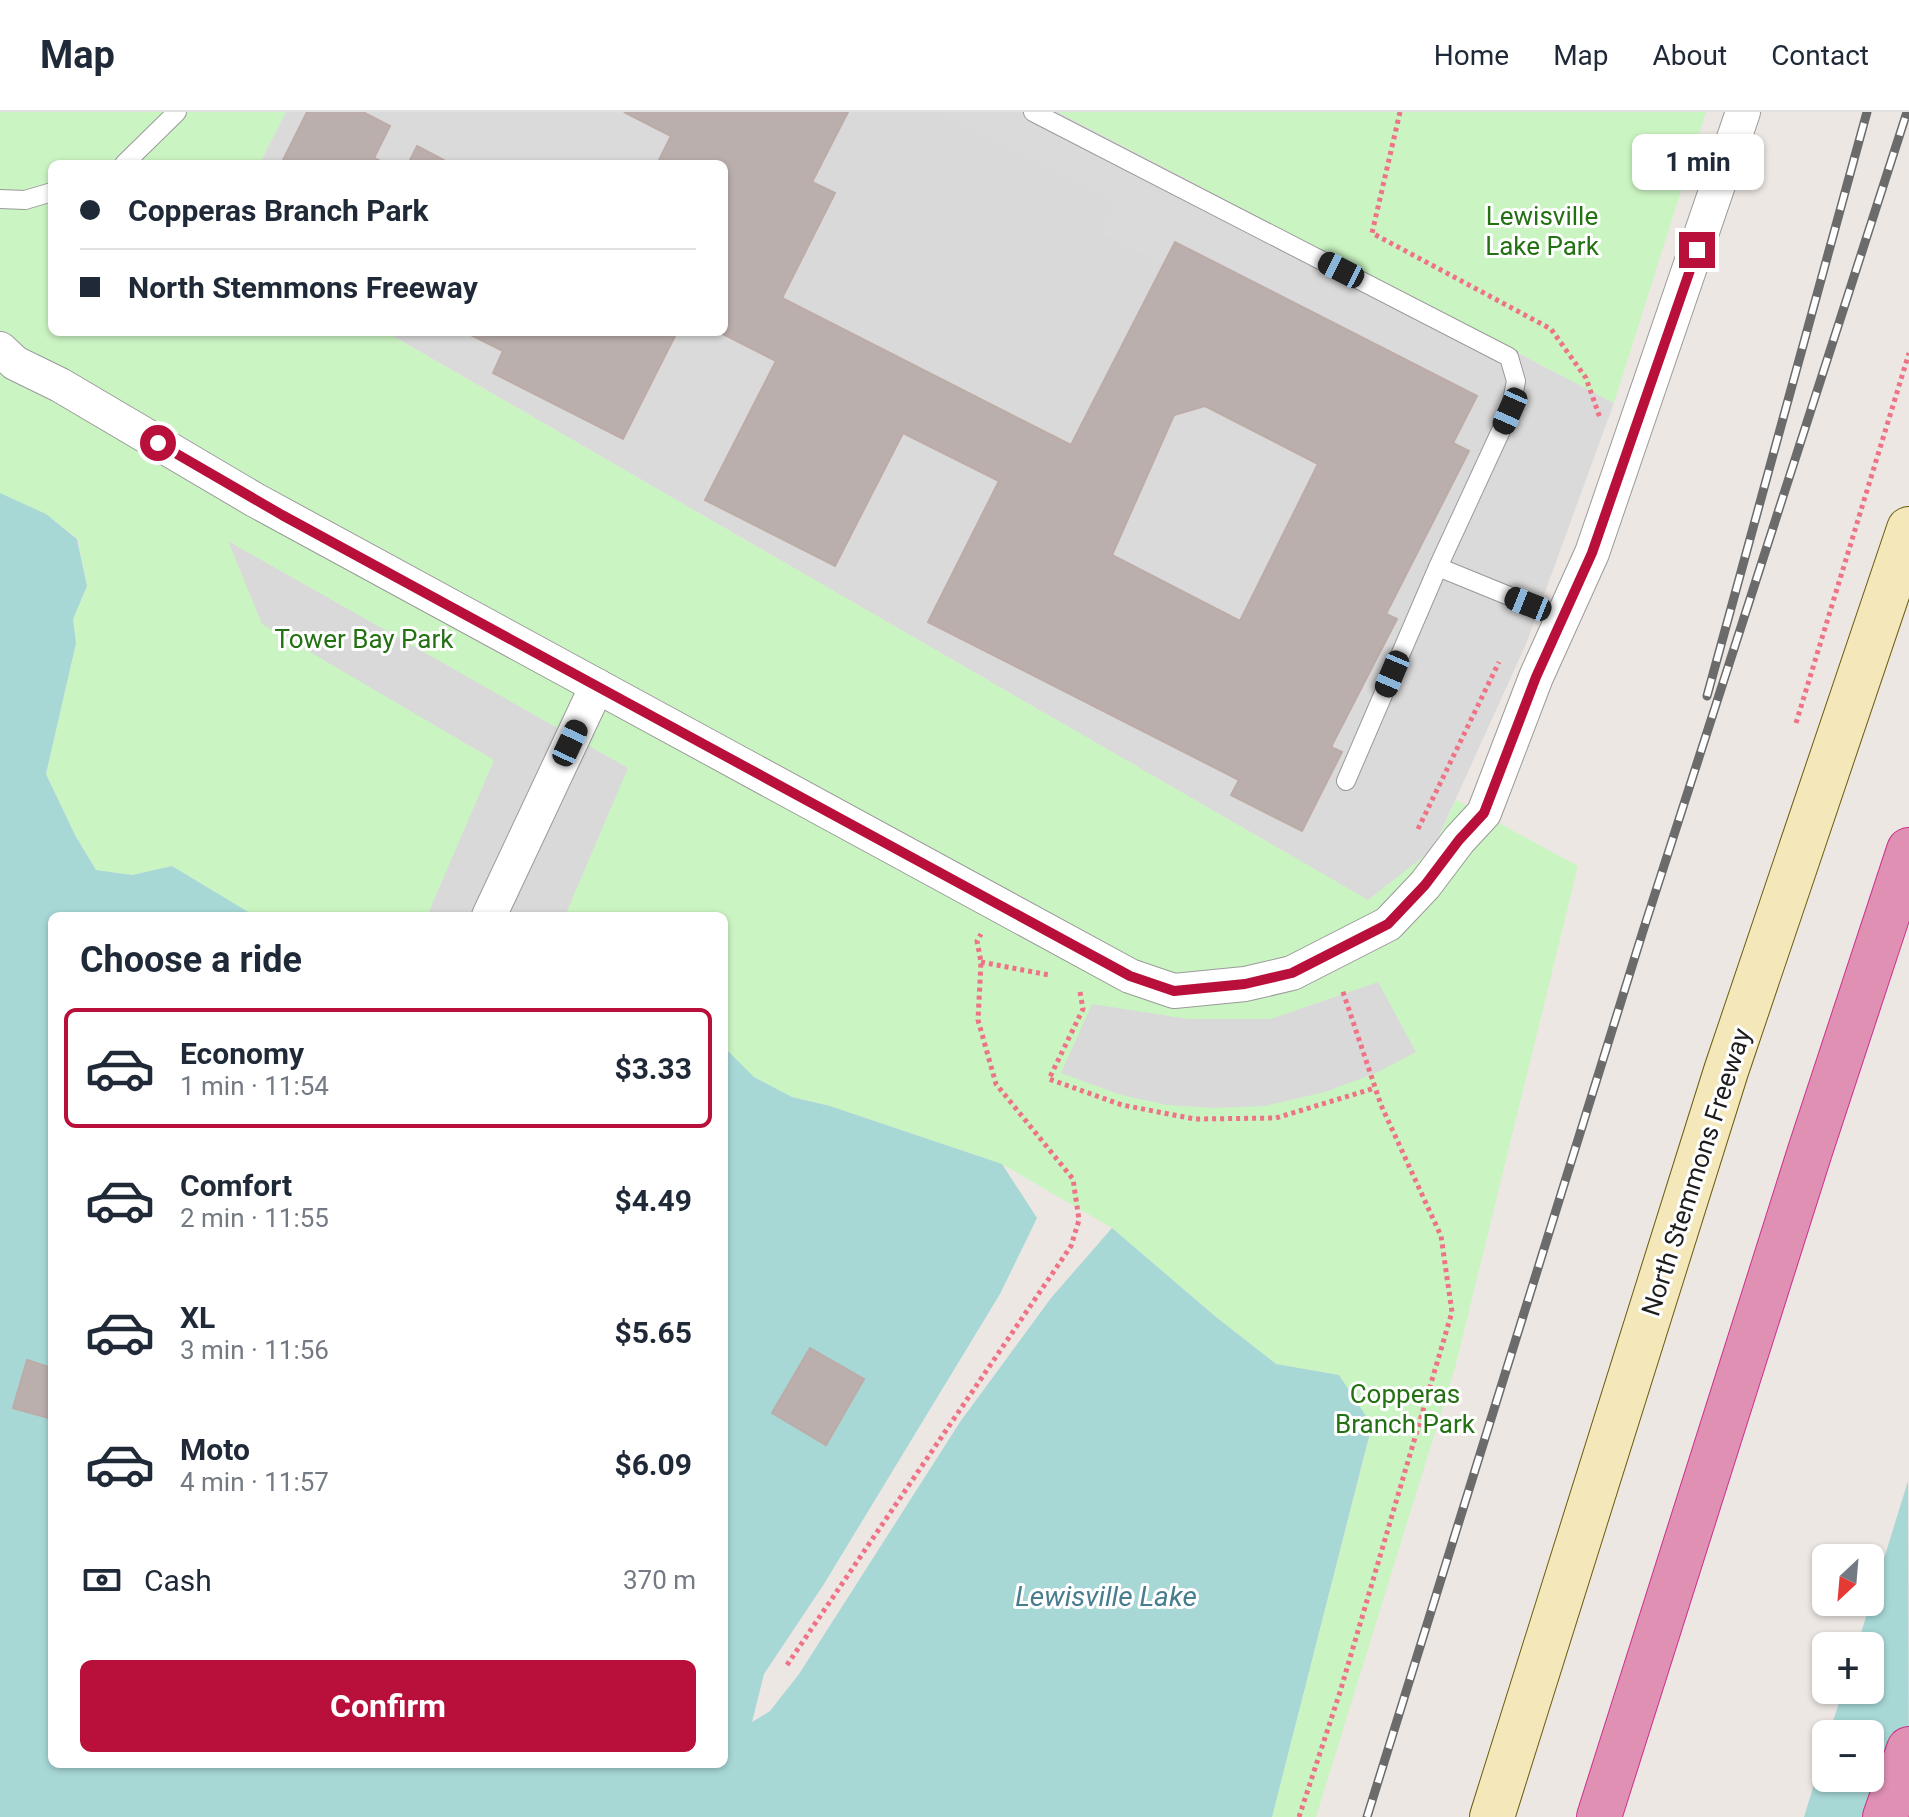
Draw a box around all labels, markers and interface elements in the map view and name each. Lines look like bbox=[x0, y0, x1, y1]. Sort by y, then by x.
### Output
text: Map bbox=[40, 33, 115, 77]
text: Home bbox=[1434, 39, 1509, 72]
text: Map bbox=[1553, 39, 1609, 72]
text: About bbox=[1653, 39, 1727, 72]
text: Contact bbox=[1771, 39, 1869, 72]
callout: 1 min bbox=[1631, 134, 1763, 190]
text: 1 min bbox=[1665, 147, 1731, 177]
text: Copperas Branch Park bbox=[128, 193, 429, 228]
park label: Lewisville Lake Park bbox=[1485, 201, 1600, 261]
route end bbox=[1679, 232, 1715, 268]
car bbox=[1314, 248, 1368, 292]
text: North Stemmons Freeway bbox=[128, 270, 478, 305]
car bbox=[1489, 384, 1531, 438]
route start bbox=[140, 425, 176, 461]
car bbox=[1501, 584, 1555, 624]
park label: Tower Bay Park bbox=[275, 624, 454, 654]
car bbox=[1372, 647, 1412, 701]
car bbox=[549, 716, 591, 770]
text: Choose a ride bbox=[80, 939, 302, 981]
street label: North Stemmons Freeway bbox=[1635, 1024, 1757, 1320]
icon: car bbox=[84, 1032, 156, 1104]
text: Economy bbox=[180, 1036, 304, 1071]
text: $3.33 bbox=[614, 1051, 692, 1086]
text: 1 min · 11:54 bbox=[180, 1071, 329, 1101]
icon: car bbox=[84, 1164, 156, 1236]
text: Comfort bbox=[180, 1168, 292, 1203]
text: $4.49 bbox=[614, 1183, 692, 1218]
text: 2 min · 11:55 bbox=[180, 1203, 329, 1233]
icon: car bbox=[84, 1296, 156, 1368]
text: XL bbox=[180, 1300, 215, 1335]
text: $5.65 bbox=[614, 1315, 692, 1350]
text: 3 min · 11:56 bbox=[180, 1335, 329, 1365]
park label: Copperas Branch Park bbox=[1335, 1379, 1476, 1439]
icon: car bbox=[84, 1428, 156, 1500]
text: Moto bbox=[180, 1432, 250, 1467]
text: $6.09 bbox=[614, 1447, 692, 1482]
text: 4 min · 11:57 bbox=[180, 1467, 329, 1497]
north arrow bbox=[1812, 1544, 1884, 1616]
map controls bbox=[1812, 1544, 1884, 1792]
icon: cash bbox=[80, 1558, 124, 1602]
text: Cash bbox=[144, 1563, 212, 1598]
text: 370 m bbox=[623, 1565, 696, 1595]
water label: Lewisville Lake bbox=[1015, 1580, 1197, 1613]
button: + bbox=[1812, 1632, 1884, 1704]
button: Confirm bbox=[80, 1660, 696, 1752]
button: − bbox=[1812, 1720, 1884, 1792]

